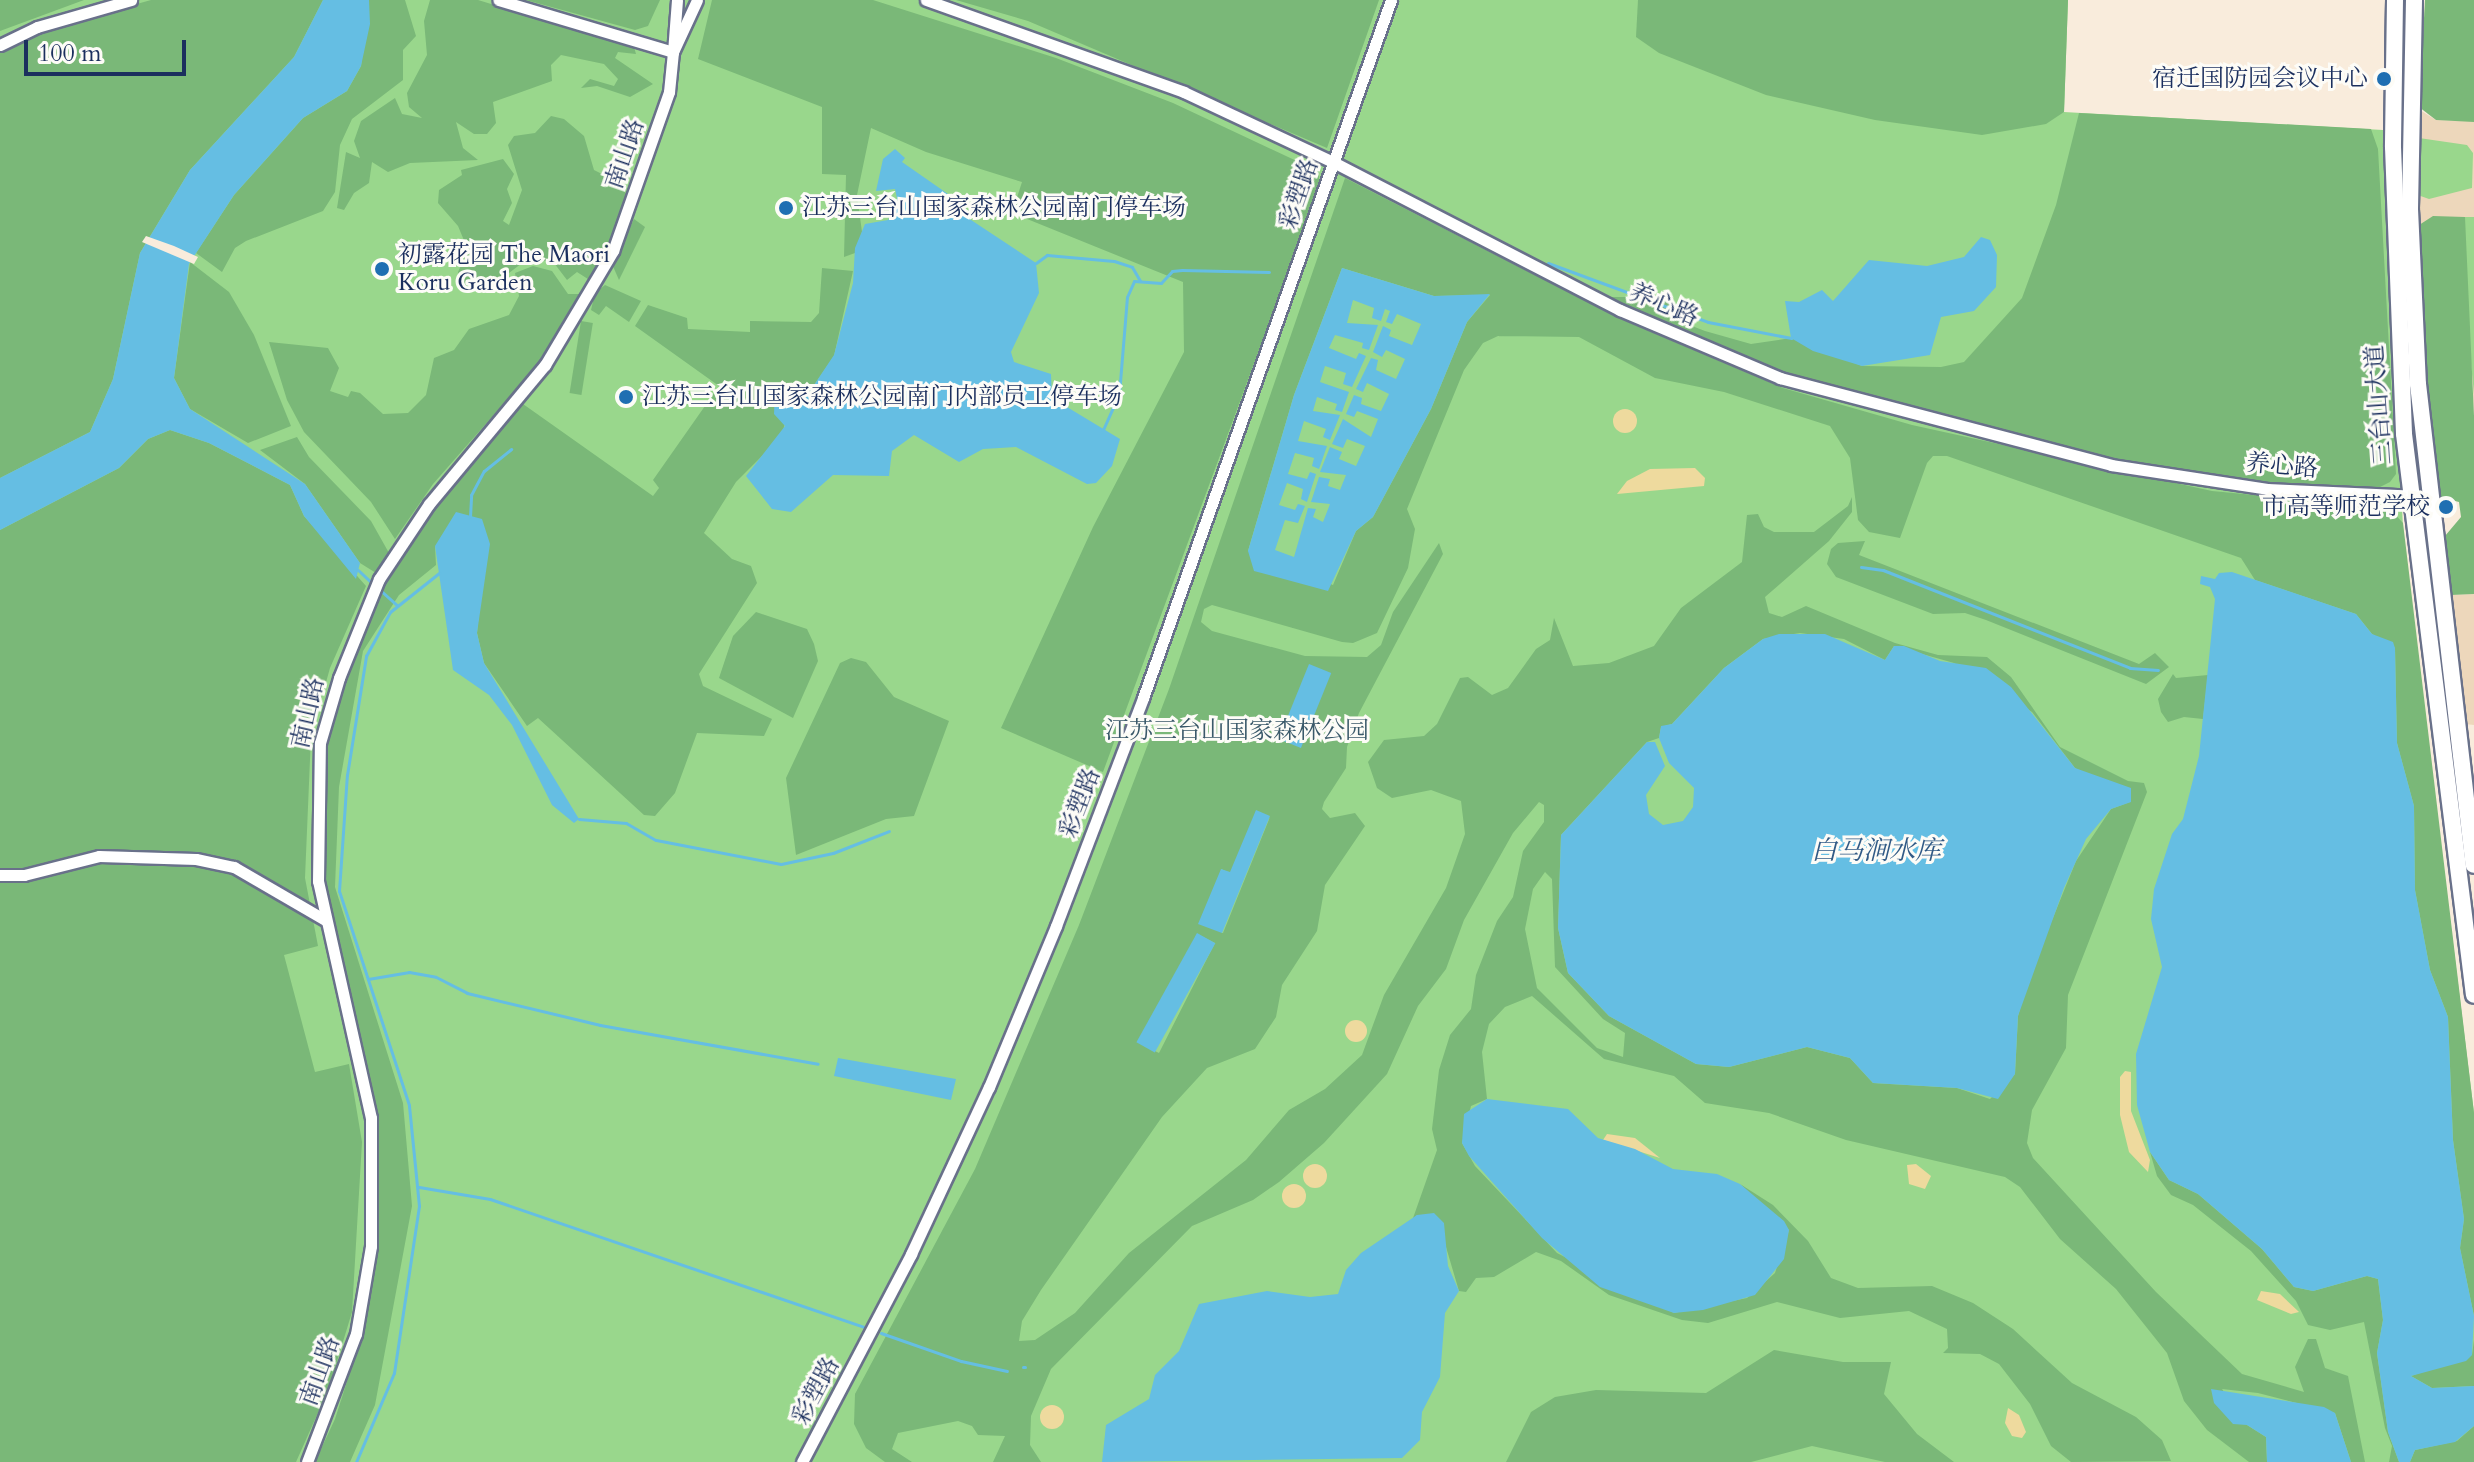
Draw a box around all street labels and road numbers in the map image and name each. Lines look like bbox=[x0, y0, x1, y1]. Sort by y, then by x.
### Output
street label: 南山路 bbox=[600, 115, 650, 193]
street label: 彩塑路 bbox=[1274, 155, 1324, 233]
street label: 养心路 bbox=[1625, 278, 1703, 332]
street label: 三台山大道 bbox=[2360, 344, 2398, 466]
street label: 养心路 bbox=[2245, 449, 2319, 483]
street label: 南山路 bbox=[286, 675, 330, 751]
street label: 彩塑路 bbox=[1054, 764, 1106, 842]
street label: 南山路 bbox=[294, 1332, 346, 1410]
street label: 彩塑路 bbox=[786, 1352, 846, 1430]

